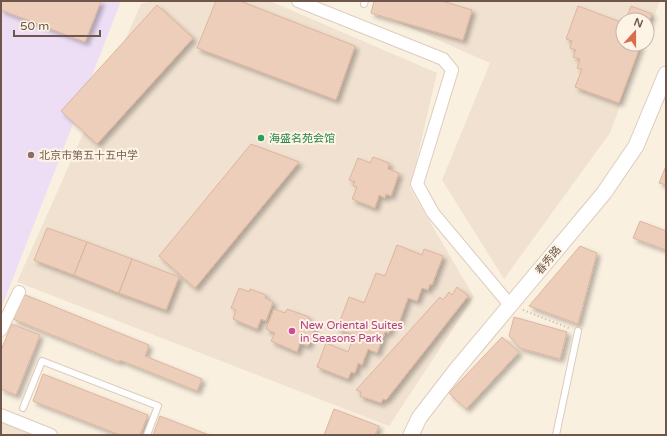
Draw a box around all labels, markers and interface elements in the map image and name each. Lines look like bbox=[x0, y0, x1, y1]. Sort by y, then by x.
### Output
scale bar bbox=[14, 12, 100, 38]
north arrow bbox=[615, 12, 655, 52]
text: N bbox=[632, 15, 645, 31]
text: 50 m bbox=[20, 19, 49, 33]
place label: 海盛名苑会馆 bbox=[269, 132, 335, 145]
marker: 海盛名苑会馆 bbox=[256, 133, 266, 143]
place label: 北京市第五十五中学 bbox=[39, 149, 138, 162]
marker: 北京市第五十五中学 bbox=[26, 150, 36, 160]
street label: 春秀路 bbox=[533, 244, 564, 277]
place label: New Oriental Suites in Seasons Park bbox=[300, 319, 403, 345]
marker: New Oriental Suites in Seasons Park bbox=[287, 326, 297, 336]

